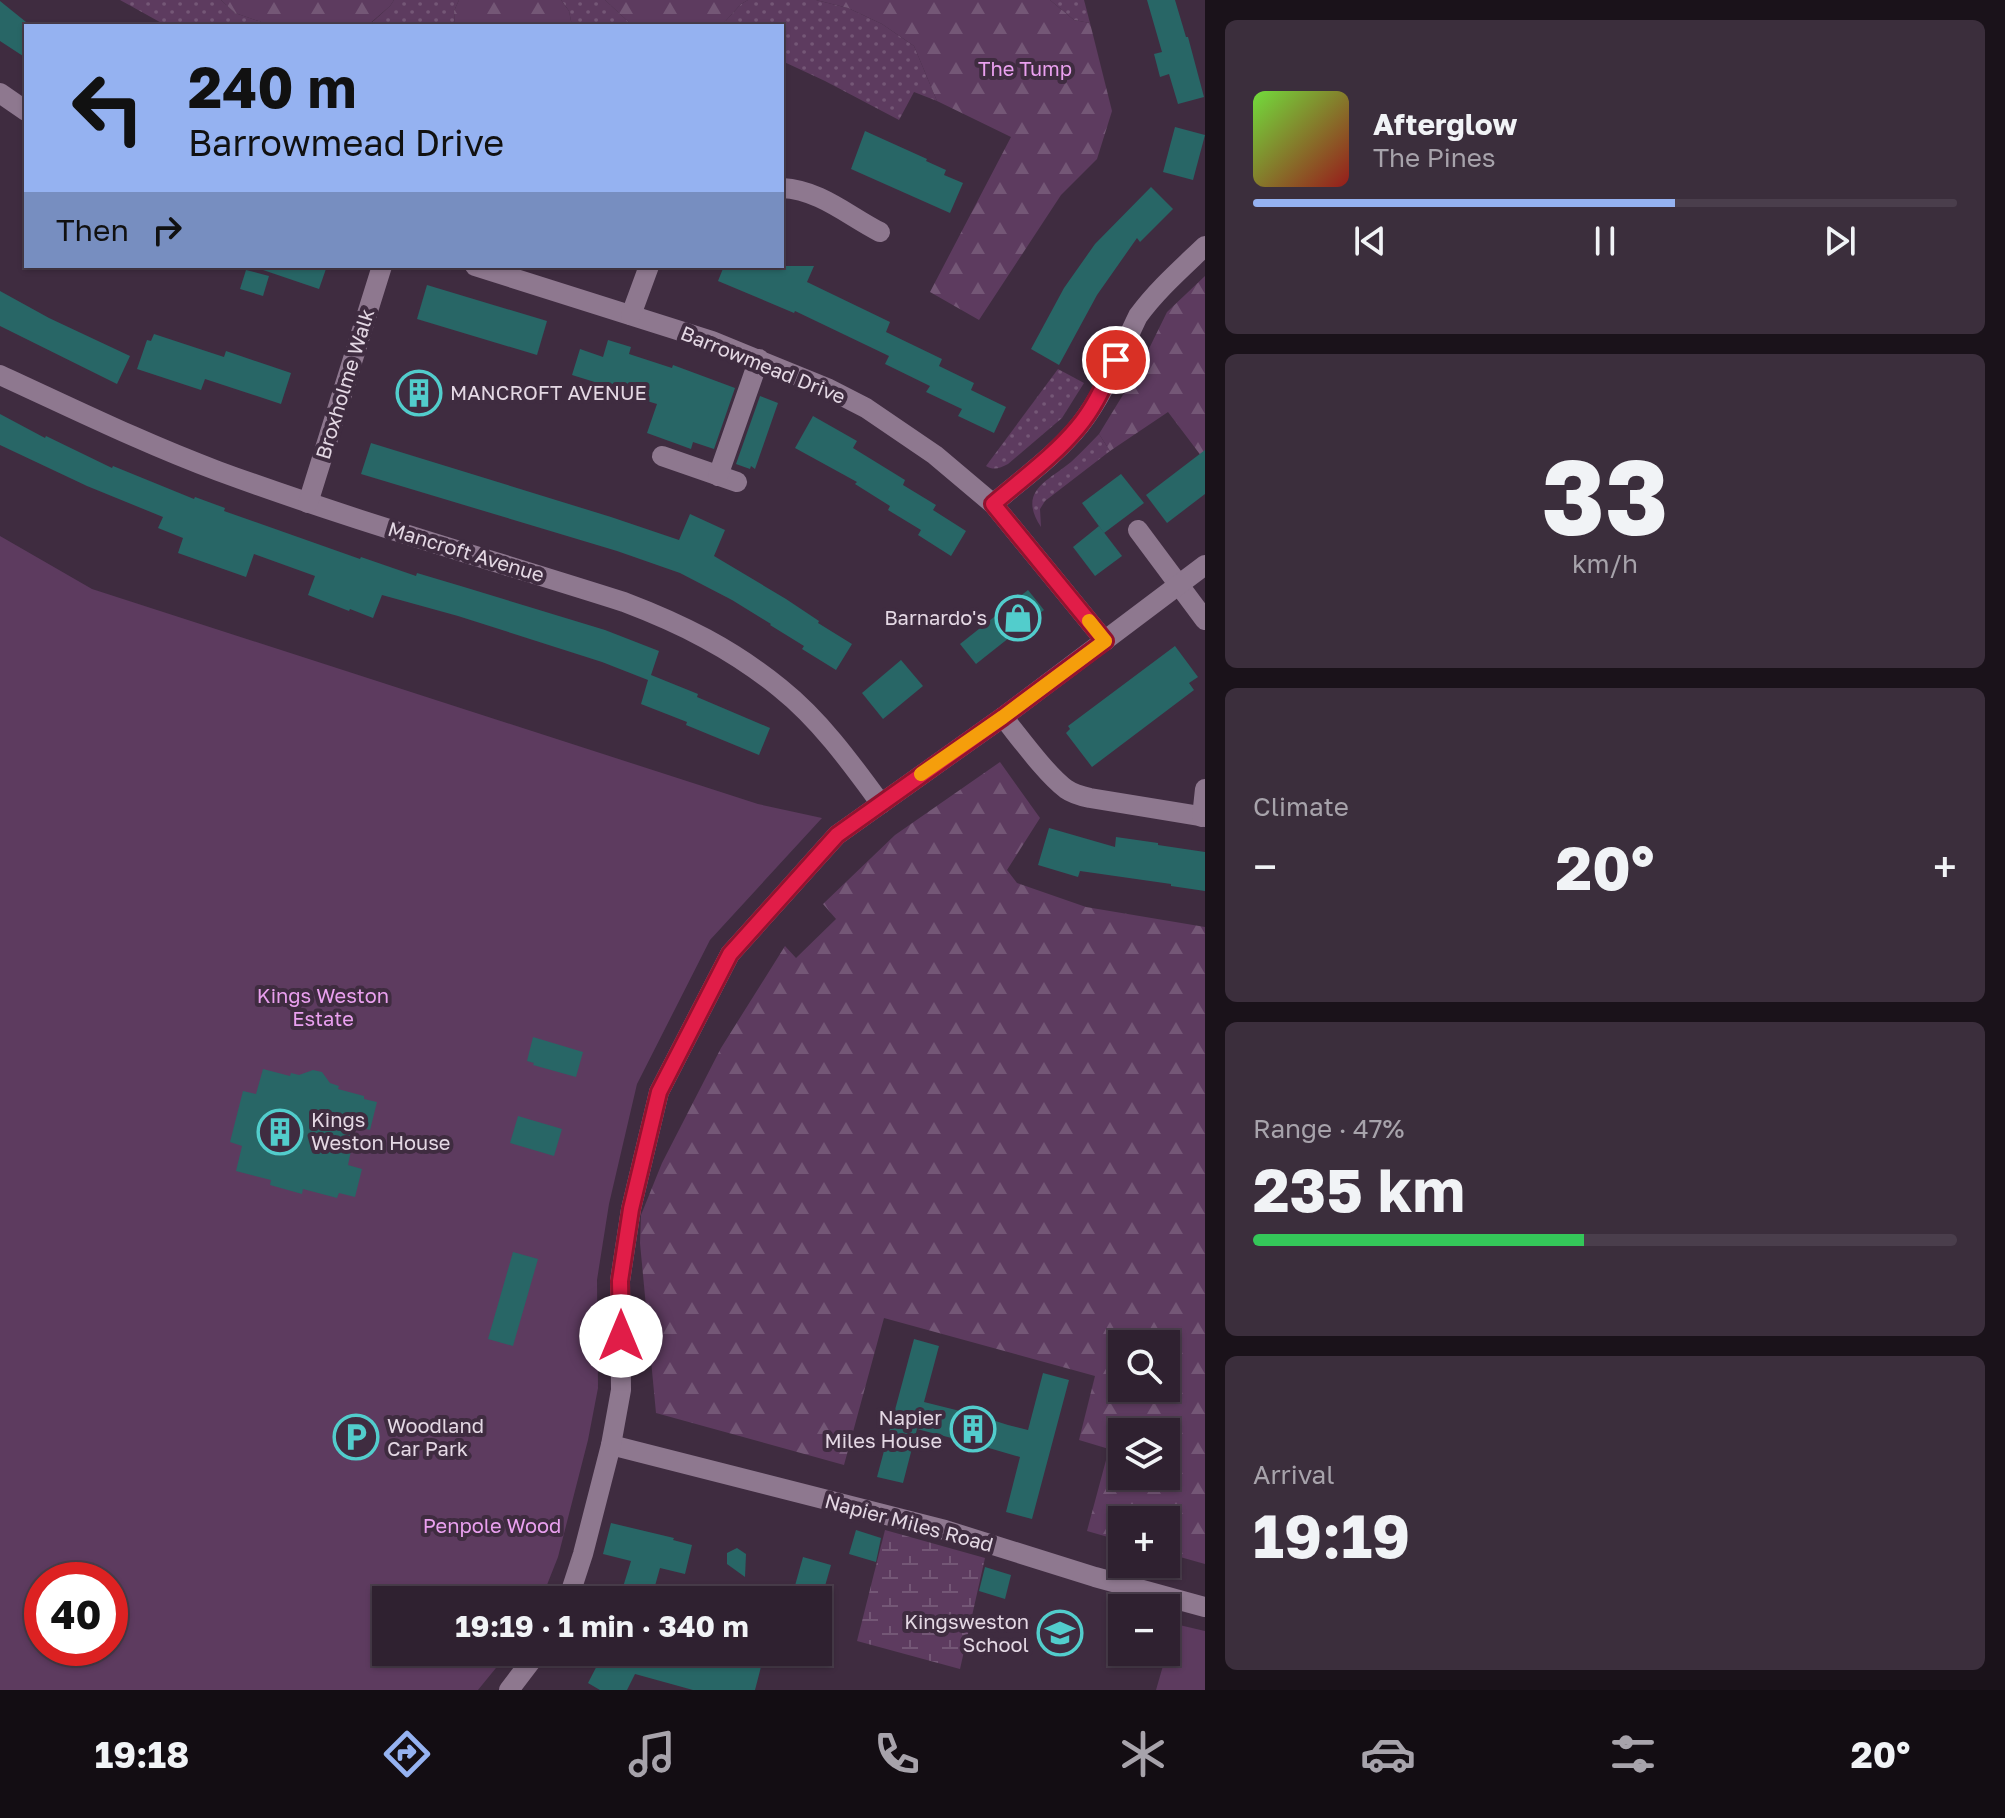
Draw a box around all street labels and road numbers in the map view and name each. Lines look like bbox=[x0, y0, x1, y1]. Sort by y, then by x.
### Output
street label: Broxholme Walk bbox=[310, 306, 378, 462]
street label: Barrowmead Drive bbox=[677, 320, 849, 408]
street label: Mancroft Avenue bbox=[385, 516, 547, 586]
street label: Napier Miles Road bbox=[822, 1488, 996, 1556]

